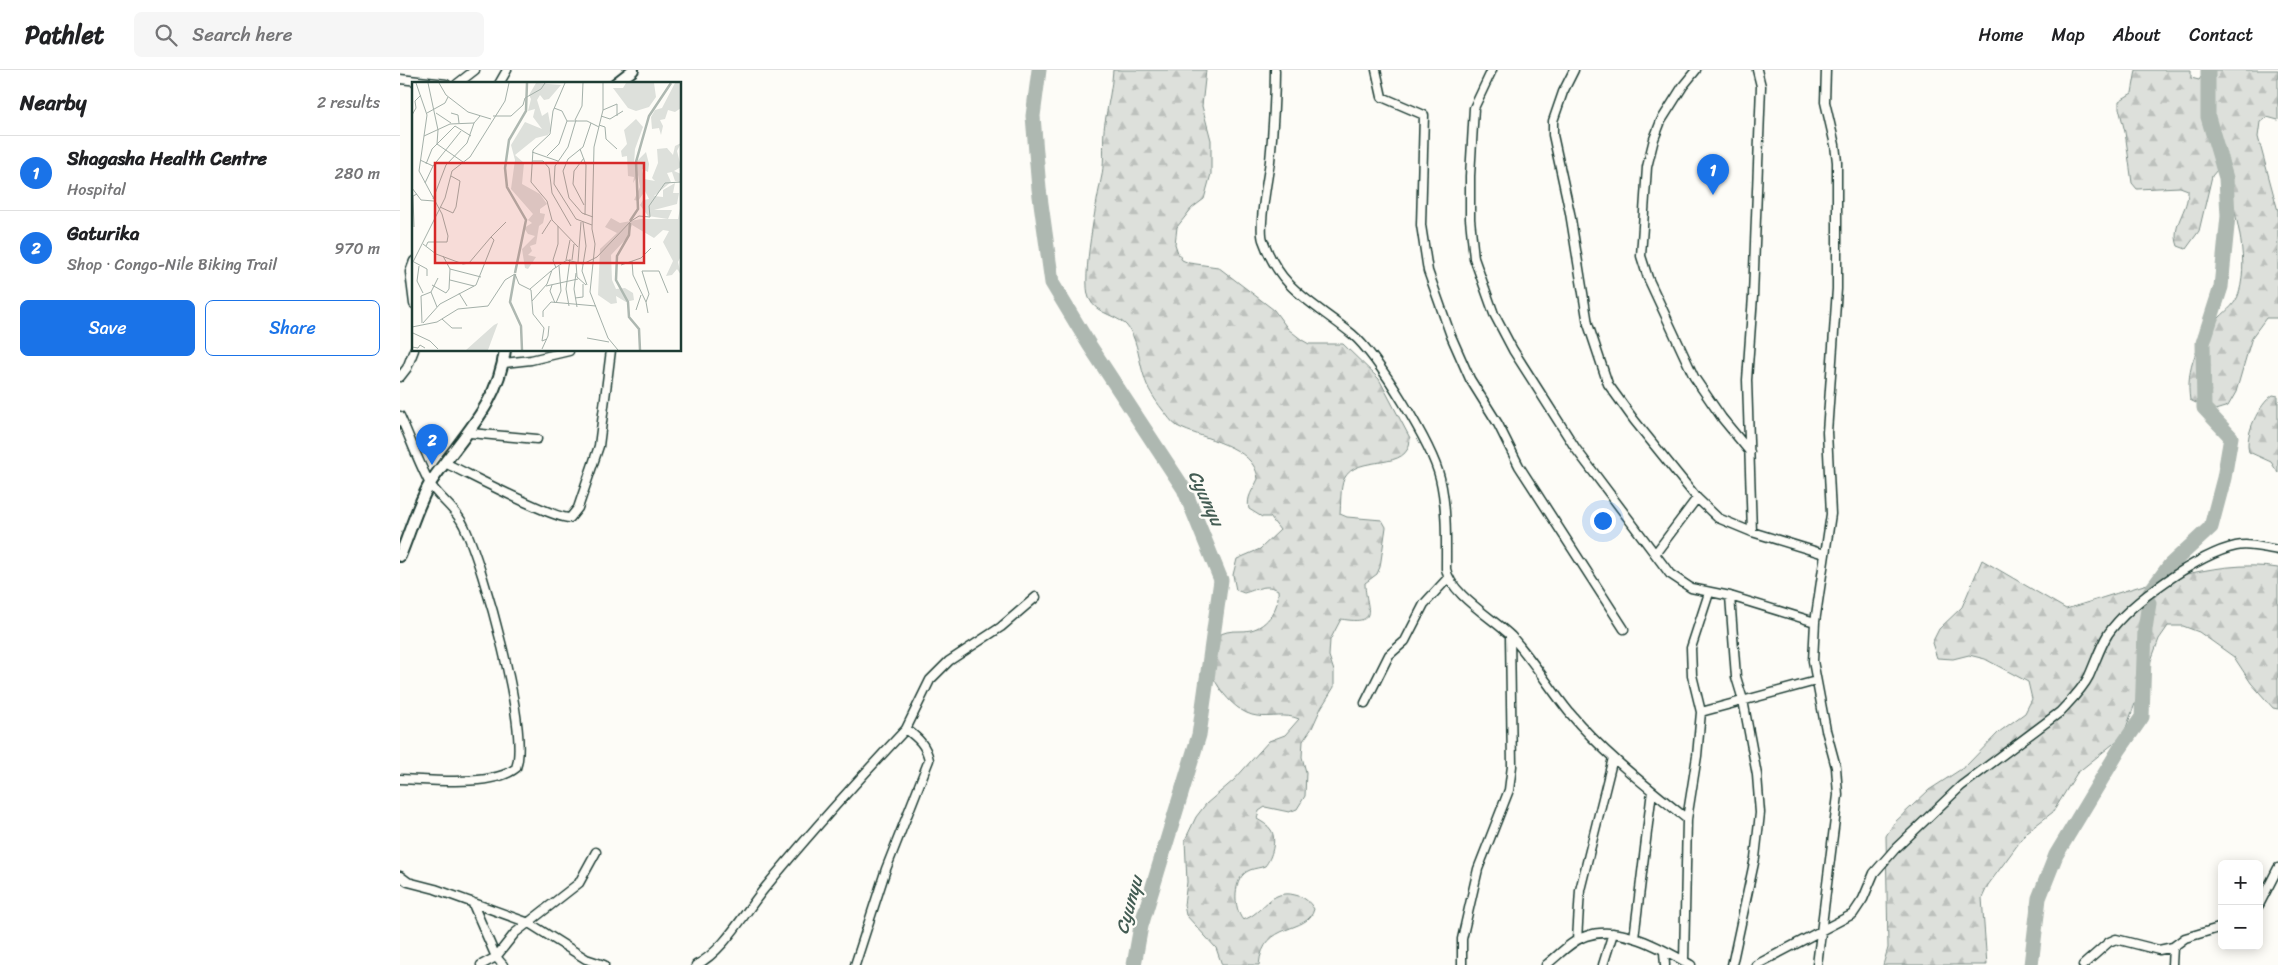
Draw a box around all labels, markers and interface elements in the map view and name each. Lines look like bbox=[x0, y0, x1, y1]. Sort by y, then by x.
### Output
search box bbox=[134, 12, 484, 57]
text: Pathlet bbox=[25, 14, 104, 56]
text: Search here bbox=[192, 18, 292, 51]
text: Home bbox=[1979, 19, 2024, 51]
text: Map bbox=[2052, 19, 2085, 51]
text: About bbox=[2113, 19, 2161, 51]
text: Contact bbox=[2189, 19, 2253, 51]
icon: search bbox=[152, 21, 180, 49]
inset map bbox=[412, 82, 681, 351]
text: Nearby bbox=[20, 84, 86, 122]
text: 2 results bbox=[317, 88, 380, 117]
text: Shagasha Health Centre bbox=[67, 142, 267, 175]
pin: 1 bbox=[1697, 154, 1729, 195]
text: 1 bbox=[33, 159, 39, 188]
text: 280 m bbox=[335, 159, 380, 188]
text: Hospital bbox=[67, 175, 126, 204]
text: Gaturika bbox=[67, 217, 140, 250]
text: 2 bbox=[31, 234, 41, 263]
text: 970 m bbox=[334, 234, 380, 263]
text: Shop · Congo-Nile Biking Trail bbox=[67, 250, 277, 279]
button: Save bbox=[20, 300, 195, 356]
button: Share bbox=[205, 300, 380, 356]
pin: 2 bbox=[416, 424, 448, 465]
water label: Cyunyu bbox=[1179, 465, 1234, 534]
your location bbox=[1590, 508, 1616, 534]
map controls bbox=[2218, 860, 2263, 950]
button: + bbox=[2218, 860, 2263, 905]
water label: Cyunyu bbox=[1106, 870, 1153, 938]
button: − bbox=[2218, 905, 2263, 950]

